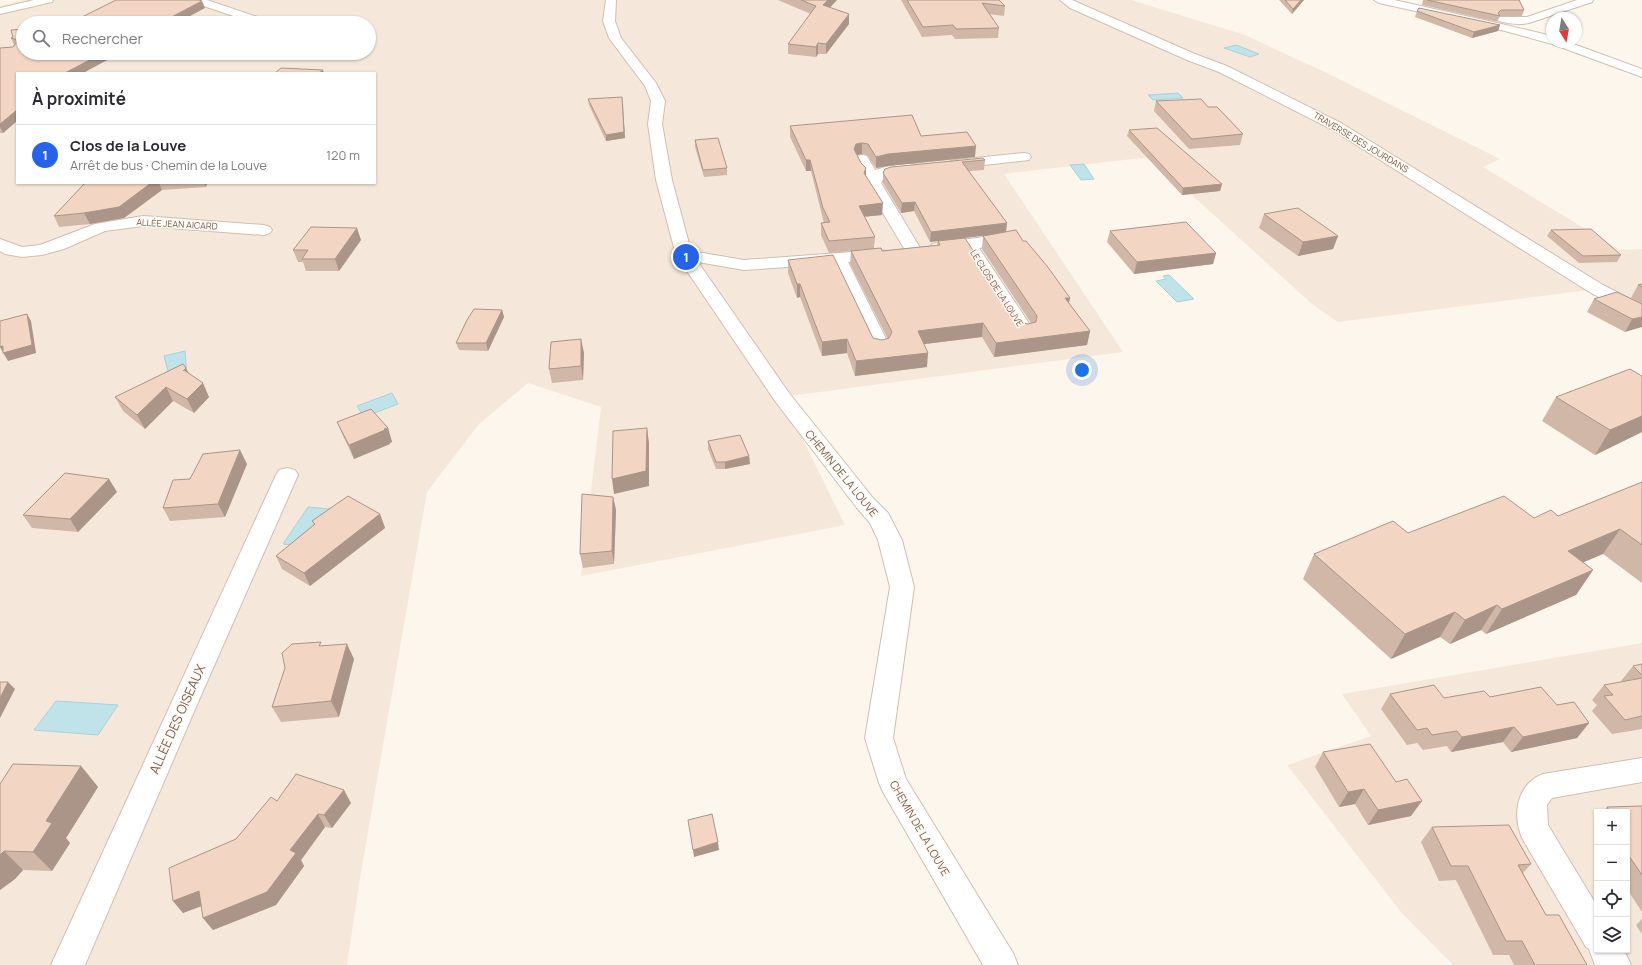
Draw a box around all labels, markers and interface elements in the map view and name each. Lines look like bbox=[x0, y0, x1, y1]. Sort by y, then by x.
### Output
north arrow bbox=[1546, 12, 1582, 48]
search box bbox=[16, 16, 376, 60]
icon: search bbox=[30, 27, 52, 49]
text: Rechercher bbox=[62, 28, 143, 49]
text: À proximité bbox=[32, 87, 126, 110]
street label: TRAVERSE DES JOURDANS bbox=[1311, 108, 1411, 176]
text: Clos de la Louve bbox=[70, 135, 186, 156]
text: 1 bbox=[42, 146, 48, 164]
text: 120 m bbox=[326, 146, 360, 164]
text: Arrêt de bus · Chemin de la Louve bbox=[70, 156, 267, 174]
street label: ALLÉE JEAN AICARD bbox=[136, 215, 218, 233]
pin: 1 bbox=[673, 242, 699, 272]
street label: LE CLOS DE LA LOUVE bbox=[967, 247, 1027, 329]
your location bbox=[1072, 360, 1092, 380]
street label: CHEMIN DE LA LOUVE bbox=[802, 426, 882, 520]
street label: ALLÉE DES OISEAUX bbox=[145, 661, 209, 777]
street label: CHEMIN DE LA LOUVE bbox=[887, 778, 953, 878]
map controls bbox=[1594, 809, 1630, 953]
button: + bbox=[1594, 809, 1630, 845]
button: − bbox=[1594, 845, 1630, 881]
button: locate bbox=[1594, 881, 1630, 917]
button: layers bbox=[1594, 917, 1630, 953]

